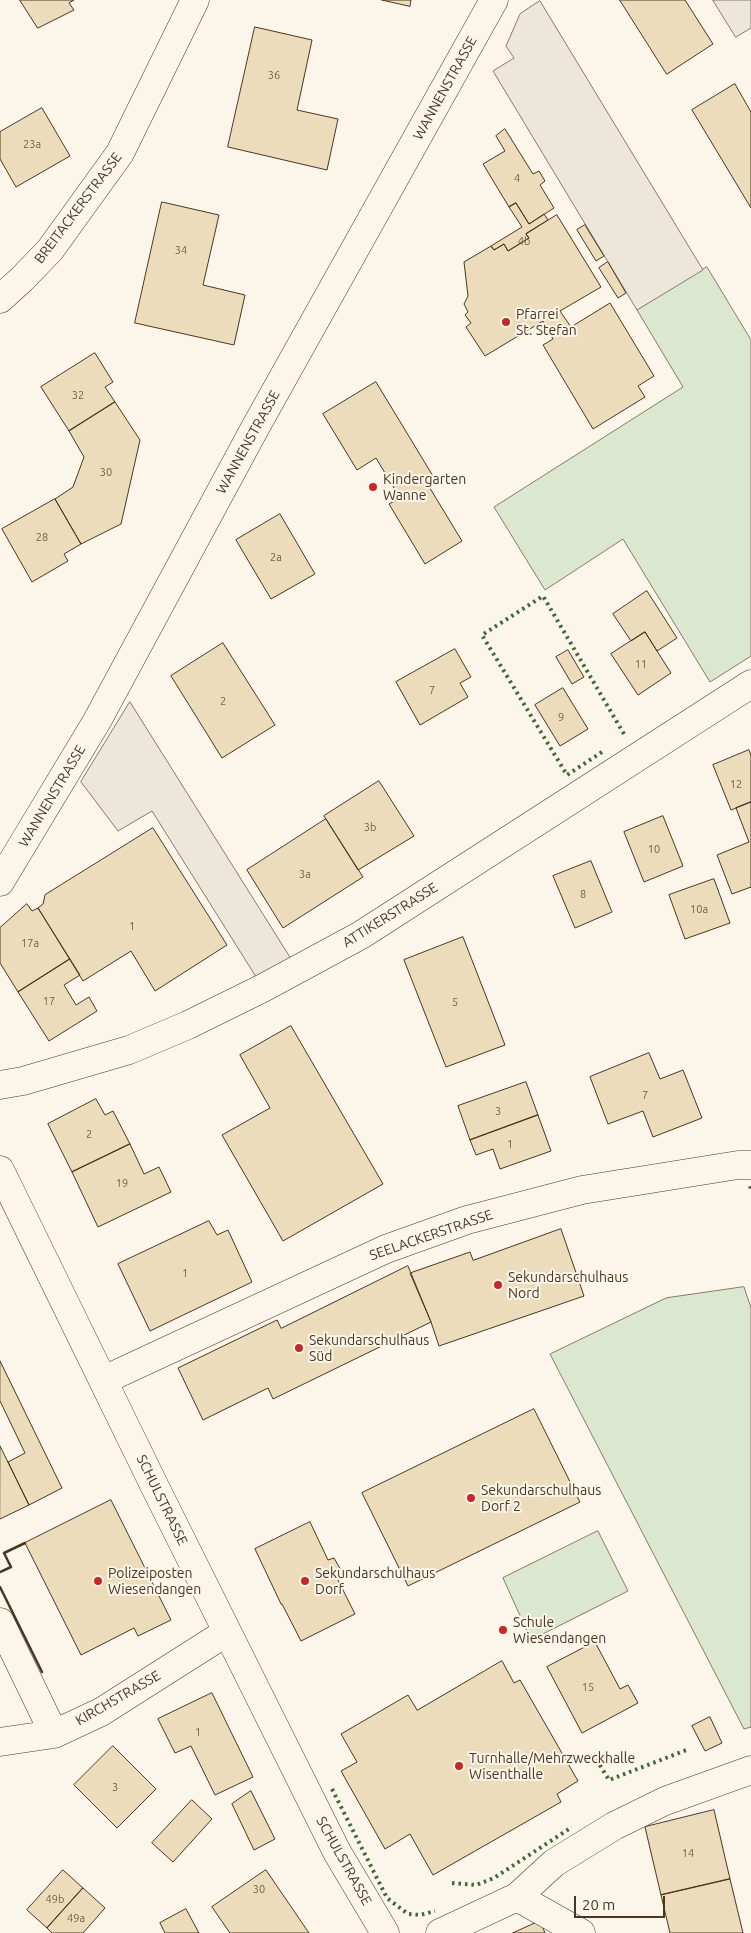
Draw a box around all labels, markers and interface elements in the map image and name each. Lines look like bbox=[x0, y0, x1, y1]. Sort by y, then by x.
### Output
street label: WANNENSTRASSE bbox=[410, 33, 480, 143]
house number: 36 bbox=[268, 68, 280, 82]
house number: 23a bbox=[23, 137, 41, 151]
street label: BREITACKERSTRASSE bbox=[31, 149, 125, 267]
house number: 4 bbox=[514, 171, 520, 185]
house number: 4b bbox=[518, 234, 530, 248]
house number: 34 bbox=[175, 243, 187, 257]
place label: Pfarrei St. Stefan bbox=[516, 306, 577, 338]
marker: Pfarrei St. Stefan bbox=[500, 316, 512, 328]
street label: WANNENSTRASSE bbox=[213, 387, 283, 497]
house number: 32 bbox=[72, 388, 84, 402]
house number: 30 bbox=[100, 465, 112, 479]
place label: Kindergarten Wanne bbox=[383, 471, 466, 504]
marker: Kindergarten Wanne bbox=[367, 481, 379, 493]
house number: 28 bbox=[36, 530, 48, 544]
house number: 2a bbox=[270, 550, 282, 564]
house number: 11 bbox=[635, 657, 647, 671]
house number: 7 bbox=[429, 683, 435, 697]
house number: 2 bbox=[220, 694, 226, 708]
house number: 9 bbox=[558, 710, 564, 724]
street label: WANNENSTRASSE bbox=[15, 742, 89, 850]
house number: 12 bbox=[730, 777, 742, 791]
house number: 3b bbox=[364, 820, 376, 834]
house number: 10 bbox=[648, 842, 660, 856]
house number: 3a bbox=[299, 867, 311, 881]
street label: ATTIKERSTRASSE bbox=[339, 879, 441, 951]
house number: 8 bbox=[580, 887, 586, 901]
house number: 10a bbox=[690, 902, 708, 916]
house number: 1 bbox=[129, 919, 135, 933]
house number: 17a bbox=[21, 936, 39, 950]
house number: 17 bbox=[43, 994, 55, 1008]
house number: 5 bbox=[452, 995, 458, 1009]
house number: 7 bbox=[642, 1088, 648, 1102]
house number: 3 bbox=[495, 1104, 501, 1118]
house number: 2 bbox=[86, 1127, 92, 1141]
house number: 1 bbox=[507, 1137, 513, 1151]
house number: 19 bbox=[116, 1176, 128, 1190]
street label: SEELACKERSTRASSE bbox=[367, 1206, 495, 1264]
house number: 1 bbox=[182, 1266, 188, 1280]
place label: Sekundarschulhaus Nord bbox=[508, 1269, 628, 1302]
marker: Sekundarschulhaus Nord bbox=[492, 1279, 504, 1291]
place label: Sekundarschulhaus Süd bbox=[309, 1332, 429, 1364]
marker: Sekundarschulhaus Süd bbox=[293, 1342, 305, 1354]
street label: SCHULSTRASSE bbox=[133, 1452, 191, 1548]
place label: Sekundarschulhaus Dorf 2 bbox=[481, 1482, 601, 1514]
marker: Sekundarschulhaus Dorf 2 bbox=[465, 1492, 477, 1504]
place label: Polizeiposten Wiesendangen bbox=[108, 1565, 201, 1598]
place label: Sekundarschulhaus Dorf bbox=[315, 1565, 435, 1598]
marker: Polizeiposten Wiesendangen bbox=[92, 1575, 104, 1587]
marker: Sekundarschulhaus Dorf bbox=[299, 1575, 311, 1587]
place label: Schule Wiesendangen bbox=[513, 1614, 606, 1646]
marker: Schule Wiesendangen bbox=[497, 1624, 509, 1636]
street label: KIRCHSTRASSE bbox=[73, 1667, 163, 1729]
house number: 15 bbox=[582, 1680, 594, 1694]
house number: 1 bbox=[195, 1725, 201, 1739]
place label: Turnhalle/Mehrzweckhalle Wisenthalle bbox=[469, 1750, 635, 1782]
marker: Turnhalle/Mehrzweckhalle Wisenthalle bbox=[453, 1760, 465, 1772]
house number: 3 bbox=[112, 1780, 118, 1794]
street label: SCHULSTRASSE bbox=[313, 1814, 375, 1908]
house number: 14 bbox=[682, 1846, 694, 1860]
house number: 30 bbox=[253, 1882, 265, 1896]
scale bar bbox=[576, 1886, 667, 1918]
house number: 49b bbox=[46, 1892, 64, 1906]
text: 20 m bbox=[582, 1896, 615, 1913]
house number: 49a bbox=[67, 1911, 85, 1925]

